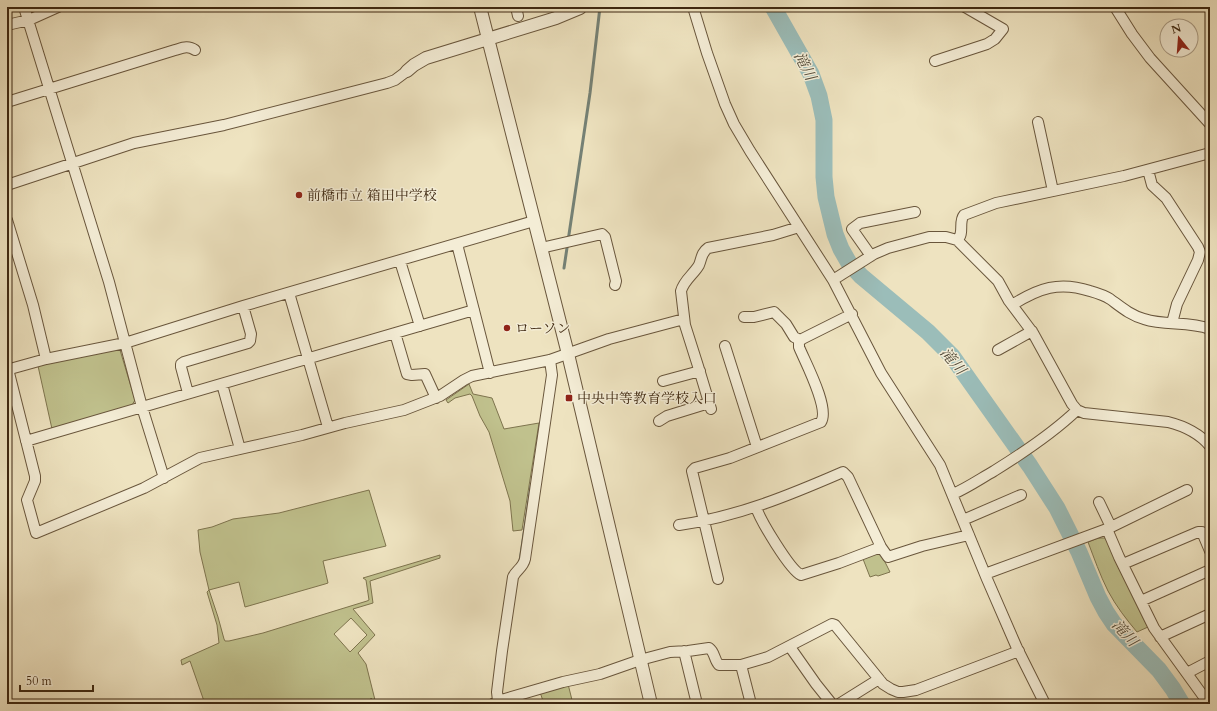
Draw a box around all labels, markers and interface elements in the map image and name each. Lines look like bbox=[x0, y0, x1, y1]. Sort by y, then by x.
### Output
north arrow bbox=[1159, 18, 1199, 58]
text: N bbox=[1169, 20, 1183, 37]
water label: 滝川 bbox=[789, 48, 822, 86]
place label: 前橋市立 箱田中学校 bbox=[307, 186, 437, 205]
marker: 前橋市立 箱田中学校 bbox=[294, 190, 304, 200]
place label: ローソン bbox=[515, 319, 570, 338]
marker: ローソン bbox=[502, 323, 512, 333]
water label: 滝川 bbox=[936, 343, 972, 380]
place label: 中央中等教育学校入口 bbox=[577, 389, 717, 408]
marker: 中央中等教育学校入口 bbox=[564, 393, 574, 403]
water label: 滝川 bbox=[1108, 615, 1144, 652]
scale bar bbox=[20, 667, 93, 693]
text: 50 m bbox=[26, 673, 53, 689]

